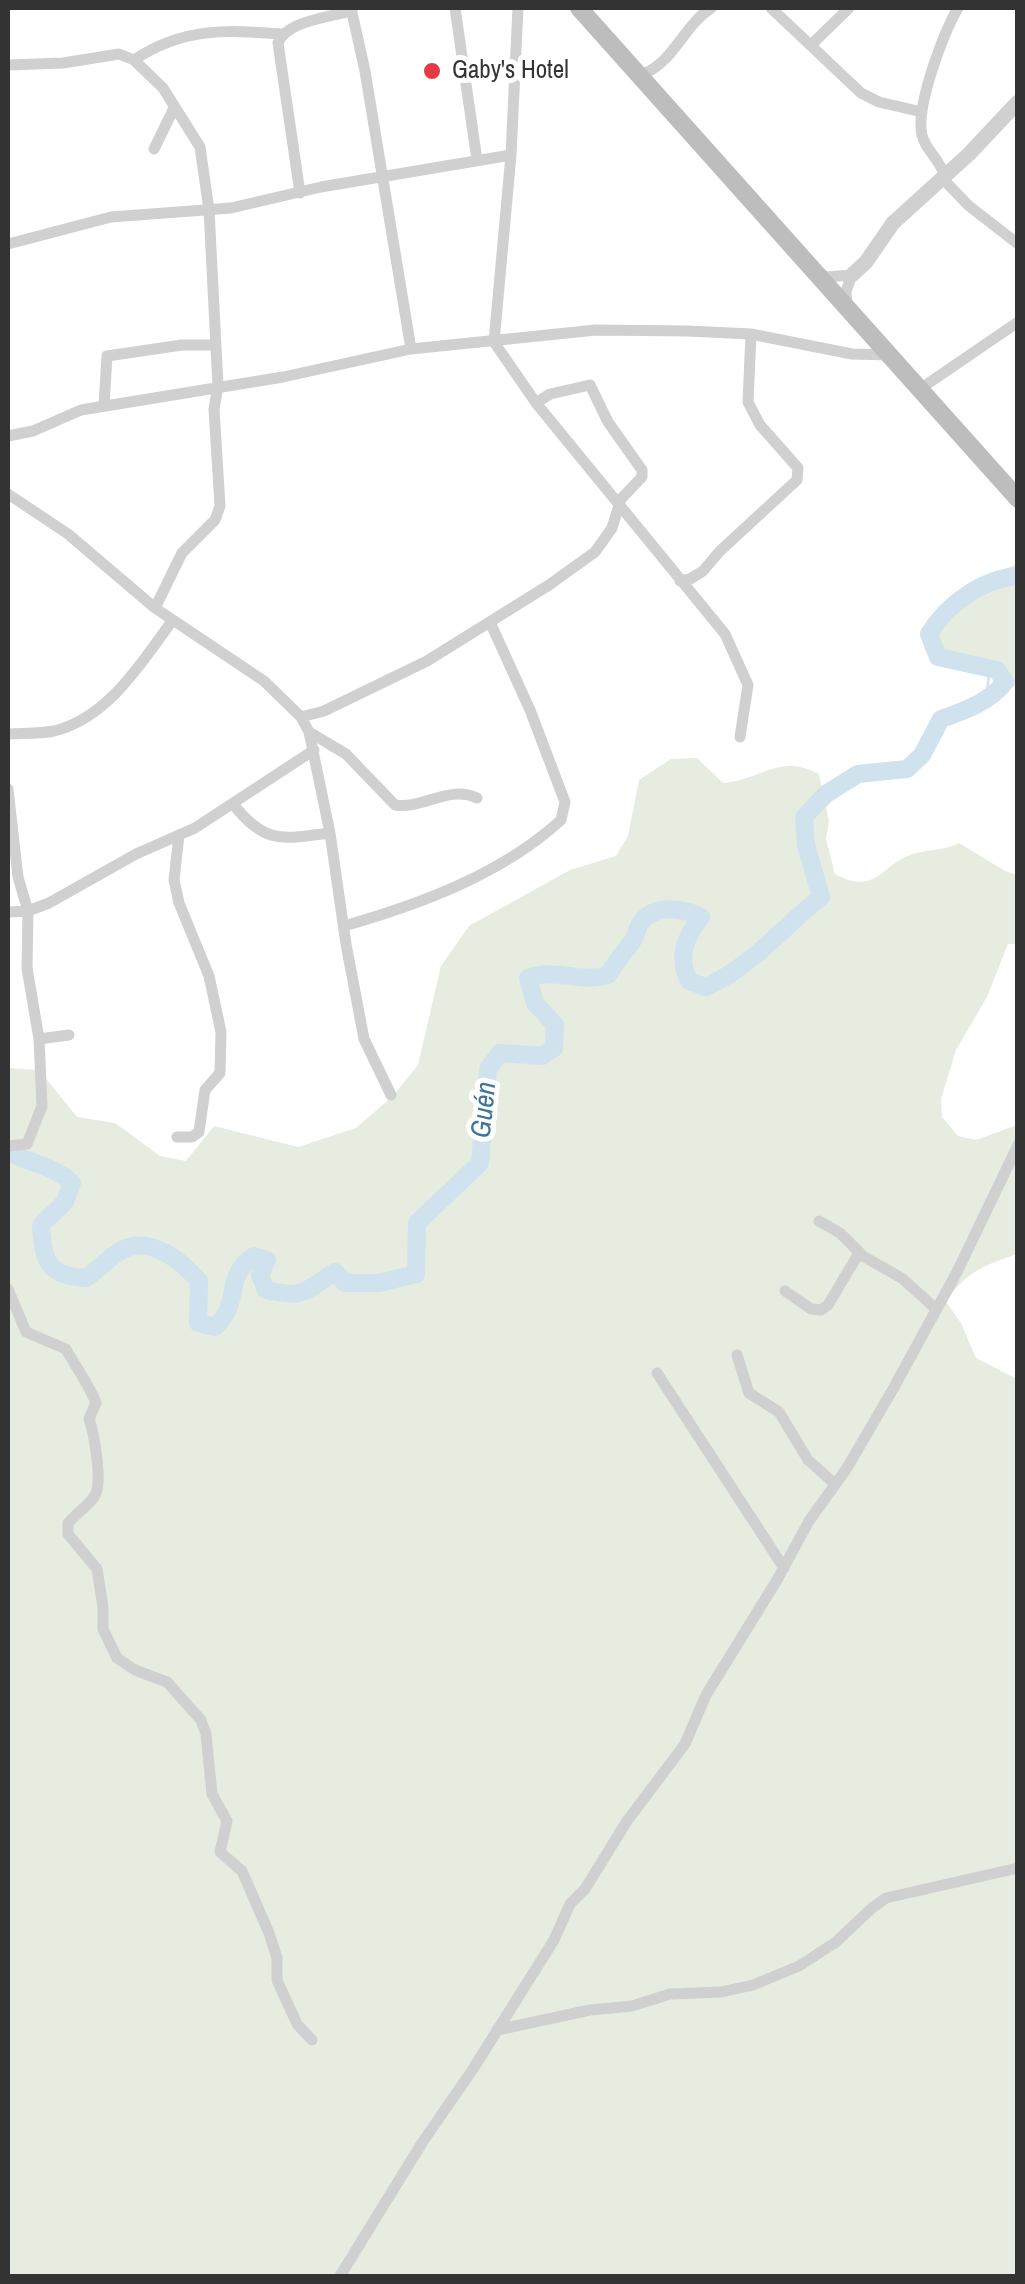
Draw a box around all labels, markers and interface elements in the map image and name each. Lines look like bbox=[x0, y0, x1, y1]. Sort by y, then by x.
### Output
place label: Gaby's Hotel bbox=[452, 56, 569, 86]
marker: Gaby's Hotel bbox=[421, 60, 443, 82]
water label: Guén bbox=[465, 1080, 505, 1140]

